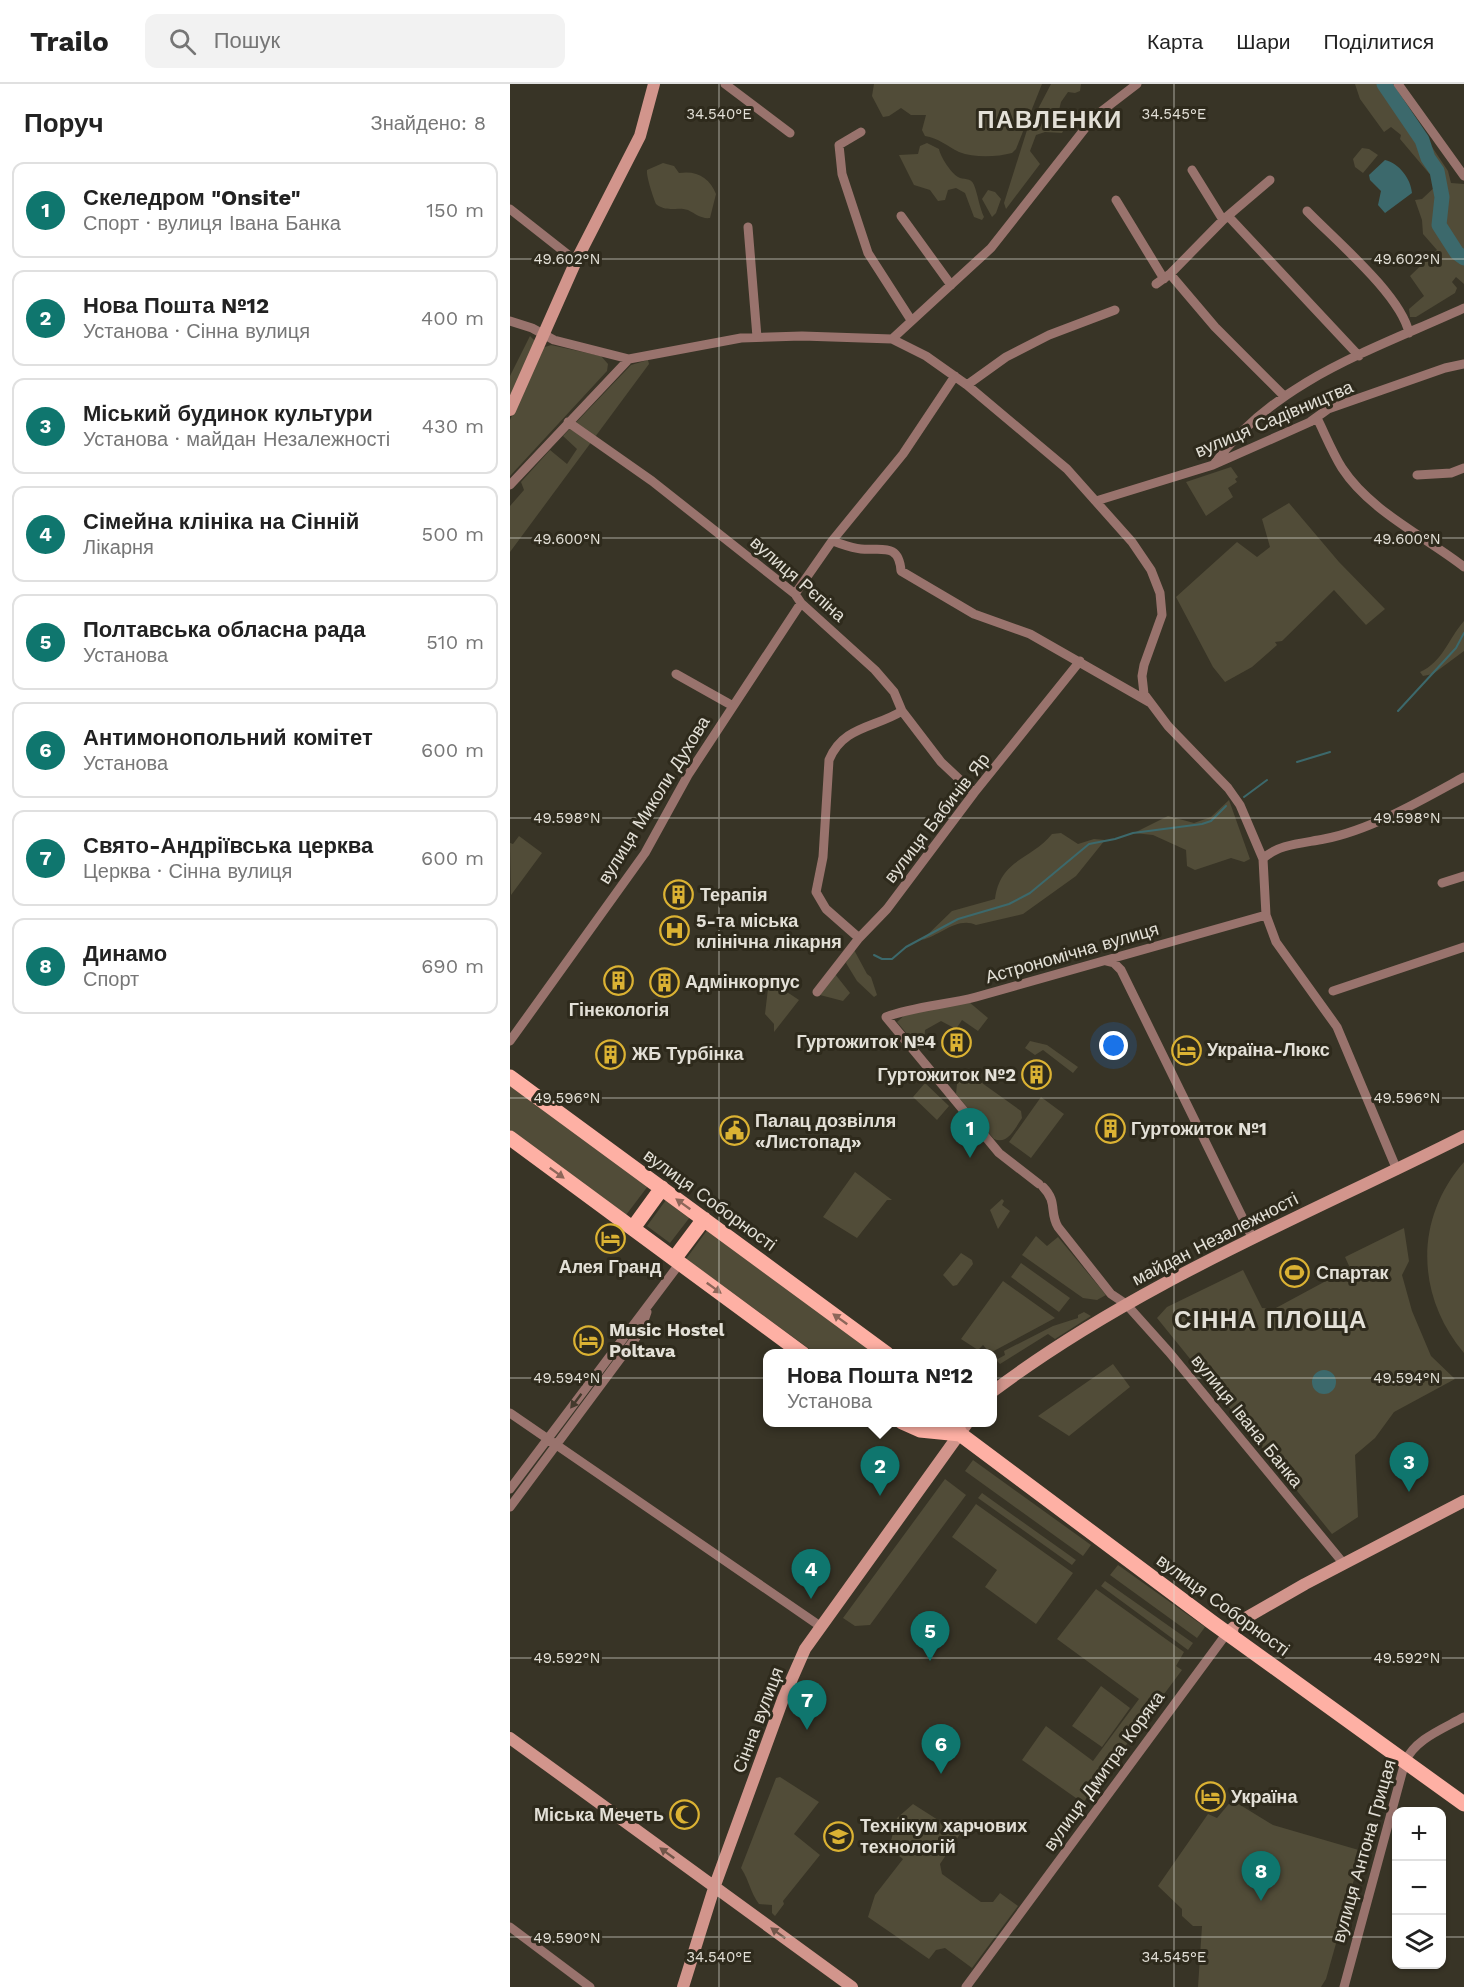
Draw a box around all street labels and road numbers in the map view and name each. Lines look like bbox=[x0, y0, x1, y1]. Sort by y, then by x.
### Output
street label: вулиця Садівництва bbox=[1192, 375, 1357, 461]
street label: вулиця Рєпіна bbox=[746, 532, 851, 626]
street label: вулиця Миколи Духова bbox=[593, 711, 714, 887]
street label: вулиця Бабичів Яр bbox=[879, 749, 994, 887]
street label: Астрономічна вулиця bbox=[983, 918, 1161, 987]
street label: вулиця Соборності bbox=[640, 1144, 781, 1255]
street label: майдан Незалежності bbox=[1128, 1188, 1301, 1290]
street label: вулиця Івана Банка bbox=[1187, 1350, 1308, 1492]
street label: вулиця Соборності bbox=[1153, 1549, 1294, 1660]
street label: Сінна вулиця bbox=[728, 1664, 787, 1776]
street label: вулиця Дмитра Коряка bbox=[1039, 1686, 1169, 1854]
street label: вулиця Антона Грицая bbox=[1327, 1757, 1400, 1945]

